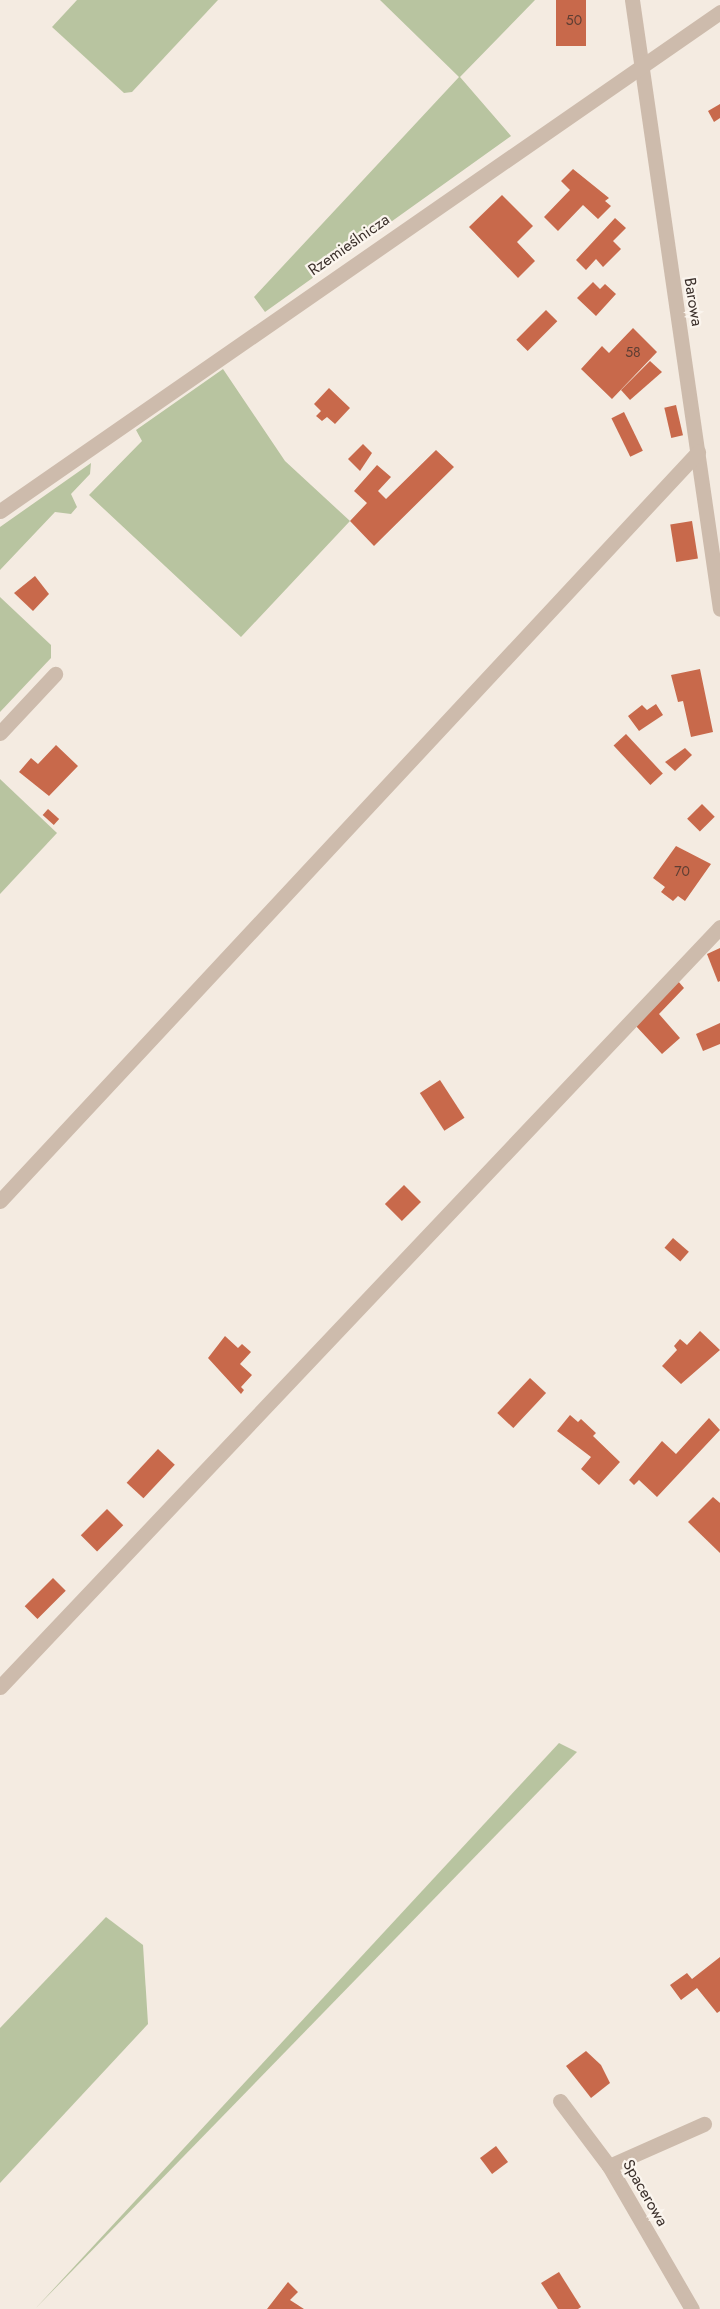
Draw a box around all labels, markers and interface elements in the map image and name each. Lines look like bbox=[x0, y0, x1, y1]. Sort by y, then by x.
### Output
house number: 50 bbox=[566, 12, 582, 28]
street label: Rzemieślnicza bbox=[305, 210, 393, 280]
street label: Barowa bbox=[680, 276, 706, 328]
house number: 58 bbox=[625, 344, 641, 360]
house number: 70 bbox=[674, 863, 690, 879]
street label: Spacerowa bbox=[618, 2156, 672, 2230]

